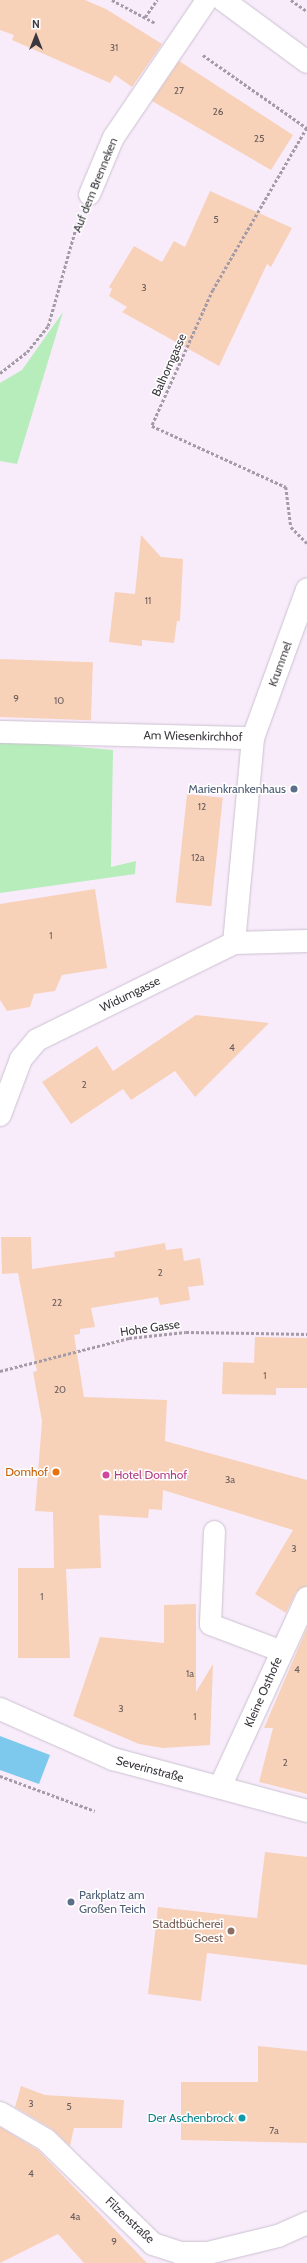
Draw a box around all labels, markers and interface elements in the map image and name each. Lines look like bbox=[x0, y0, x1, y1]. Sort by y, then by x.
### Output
north arrow bbox=[16, 16, 56, 56]
text: N bbox=[32, 17, 40, 31]
house number: 31 bbox=[110, 42, 118, 54]
house number: 27 bbox=[174, 85, 184, 97]
house number: 26 bbox=[213, 106, 223, 118]
house number: 25 bbox=[254, 133, 264, 145]
street label: Auf dem Brenneken bbox=[69, 136, 121, 234]
house number: 5 bbox=[213, 214, 219, 226]
house number: 3 bbox=[141, 282, 147, 294]
street label: Balhorngasse bbox=[149, 331, 189, 399]
house number: 11 bbox=[145, 595, 151, 607]
street label: Krummel bbox=[265, 640, 295, 688]
house number: 9 bbox=[13, 693, 19, 705]
house number: 10 bbox=[54, 695, 64, 707]
street label: Am Wiesenkirchhof bbox=[143, 728, 243, 744]
place label: Marienkrankenhaus bbox=[188, 782, 286, 796]
marker: Marienkrankenhaus bbox=[289, 784, 299, 794]
house number: 12 bbox=[198, 801, 206, 813]
house number: 12a bbox=[191, 852, 205, 864]
house number: 1 bbox=[49, 930, 53, 942]
street label: Widumgasse bbox=[98, 973, 162, 1015]
house number: 4 bbox=[229, 1042, 235, 1054]
house number: 2 bbox=[81, 1079, 87, 1091]
house number: 2 bbox=[157, 1267, 163, 1279]
house number: 22 bbox=[52, 1297, 62, 1309]
street label: Hohe Gasse bbox=[119, 1317, 181, 1339]
house number: 1 bbox=[263, 1370, 267, 1382]
house number: 20 bbox=[54, 1384, 66, 1396]
place label: Domhof bbox=[5, 1465, 48, 1479]
marker: Domhof bbox=[51, 1467, 61, 1477]
place label: Hotel Domhof bbox=[114, 1468, 187, 1482]
marker: Hotel Domhof bbox=[101, 1470, 111, 1480]
house number: 3a bbox=[225, 1474, 235, 1486]
house number: 3 bbox=[291, 1543, 297, 1555]
house number: 1 bbox=[40, 1591, 44, 1603]
street label: Kleine Osthofe bbox=[241, 1655, 285, 1729]
house number: 4 bbox=[294, 1664, 300, 1676]
house number: 1a bbox=[186, 1668, 194, 1680]
house number: 3 bbox=[118, 1703, 124, 1715]
house number: 1 bbox=[193, 1711, 197, 1723]
street label: Severinstraße bbox=[115, 1753, 185, 1785]
house number: 2 bbox=[282, 1757, 288, 1769]
place label: Parkplatz am Großen Teich bbox=[79, 1888, 146, 1916]
marker: Parkplatz am Großen Teich bbox=[66, 1897, 76, 1907]
place label: Stadtbücherei Soest bbox=[152, 1917, 223, 1945]
marker: Stadtbücherei Soest bbox=[226, 1926, 236, 1936]
house number: 3 bbox=[28, 2098, 34, 2110]
house number: 5 bbox=[66, 2101, 72, 2113]
place label: Der Aschenbrock bbox=[148, 2111, 234, 2125]
marker: Der Aschenbrock bbox=[237, 2113, 247, 2123]
house number: 7a bbox=[269, 2125, 279, 2137]
house number: 4 bbox=[28, 2168, 34, 2180]
street label: Filzenstraße bbox=[103, 2194, 157, 2246]
house number: 4a bbox=[70, 2211, 80, 2223]
house number: 9 bbox=[111, 2236, 117, 2248]

